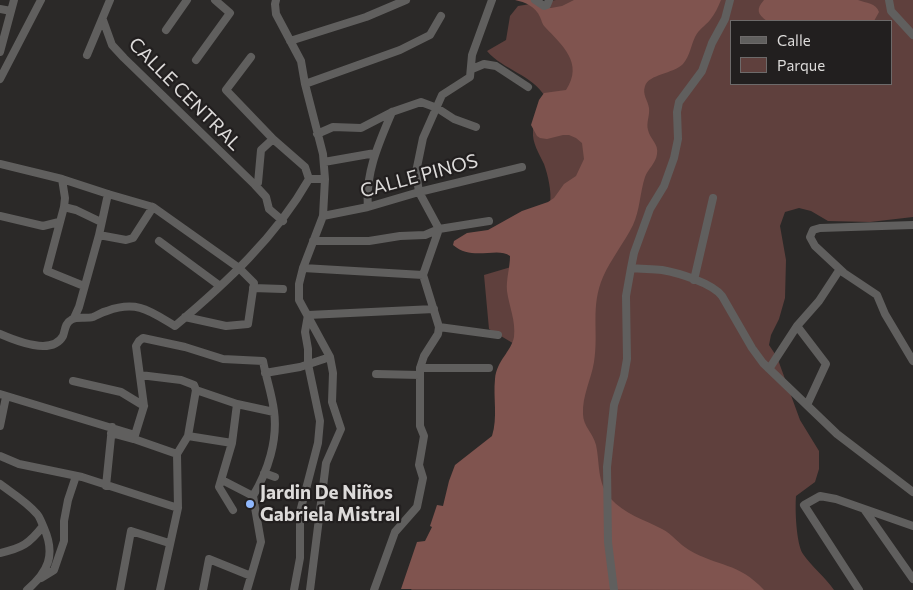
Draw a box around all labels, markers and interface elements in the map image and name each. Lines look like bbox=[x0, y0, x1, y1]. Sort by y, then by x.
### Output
legend bbox=[730, 20, 893, 85]
text: Calle bbox=[777, 31, 811, 49]
street label: CALLE CENTRAL bbox=[124, 33, 246, 155]
text: Parque bbox=[777, 56, 825, 74]
street label: CALLE PINOS bbox=[358, 149, 480, 203]
place label: Jardin De Niños Gabriela Mistral bbox=[260, 482, 400, 526]
marker: Jardin De Niños Gabriela Mistral bbox=[244, 498, 256, 510]

